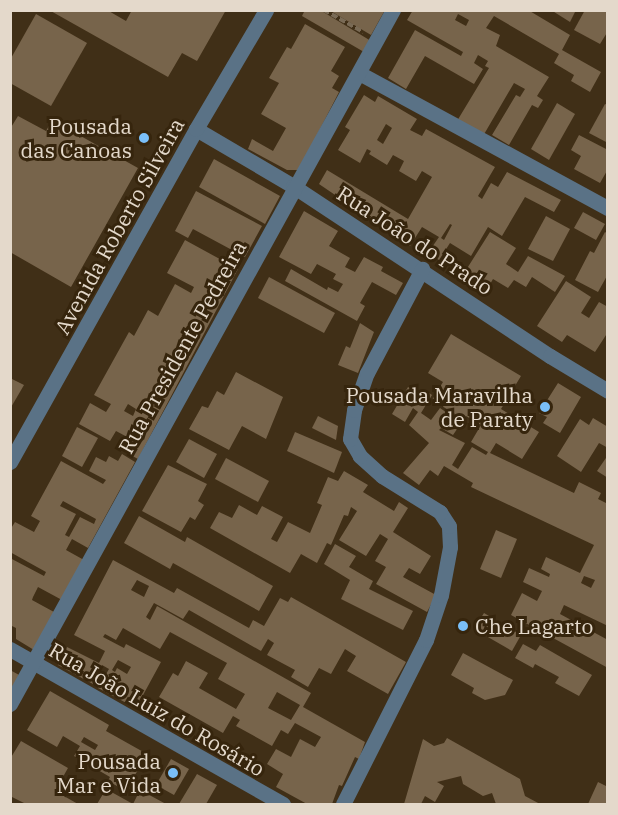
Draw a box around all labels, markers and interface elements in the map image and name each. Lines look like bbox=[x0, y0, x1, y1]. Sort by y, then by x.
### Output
place label: Pousada das Canoas bbox=[21, 113, 132, 163]
street label: Avenida Roberto Silveira bbox=[49, 113, 189, 339]
marker: Pousada das Canoas bbox=[137, 131, 151, 145]
street label: Rua João do Prado bbox=[332, 180, 498, 300]
street label: Rua Presidente Pedreira bbox=[113, 236, 251, 458]
place label: Pousada Maravilha de Paraty bbox=[346, 382, 533, 432]
marker: Pousada Maravilha de Paraty bbox=[538, 400, 552, 414]
place label: Che Lagarto bbox=[475, 613, 593, 639]
marker: Che Lagarto bbox=[456, 619, 470, 633]
street label: Rua João Luiz do Rosário bbox=[45, 637, 269, 781]
place label: Pousada Mar e Vida bbox=[57, 748, 161, 798]
marker: Pousada Mar e Vida bbox=[166, 766, 180, 780]

